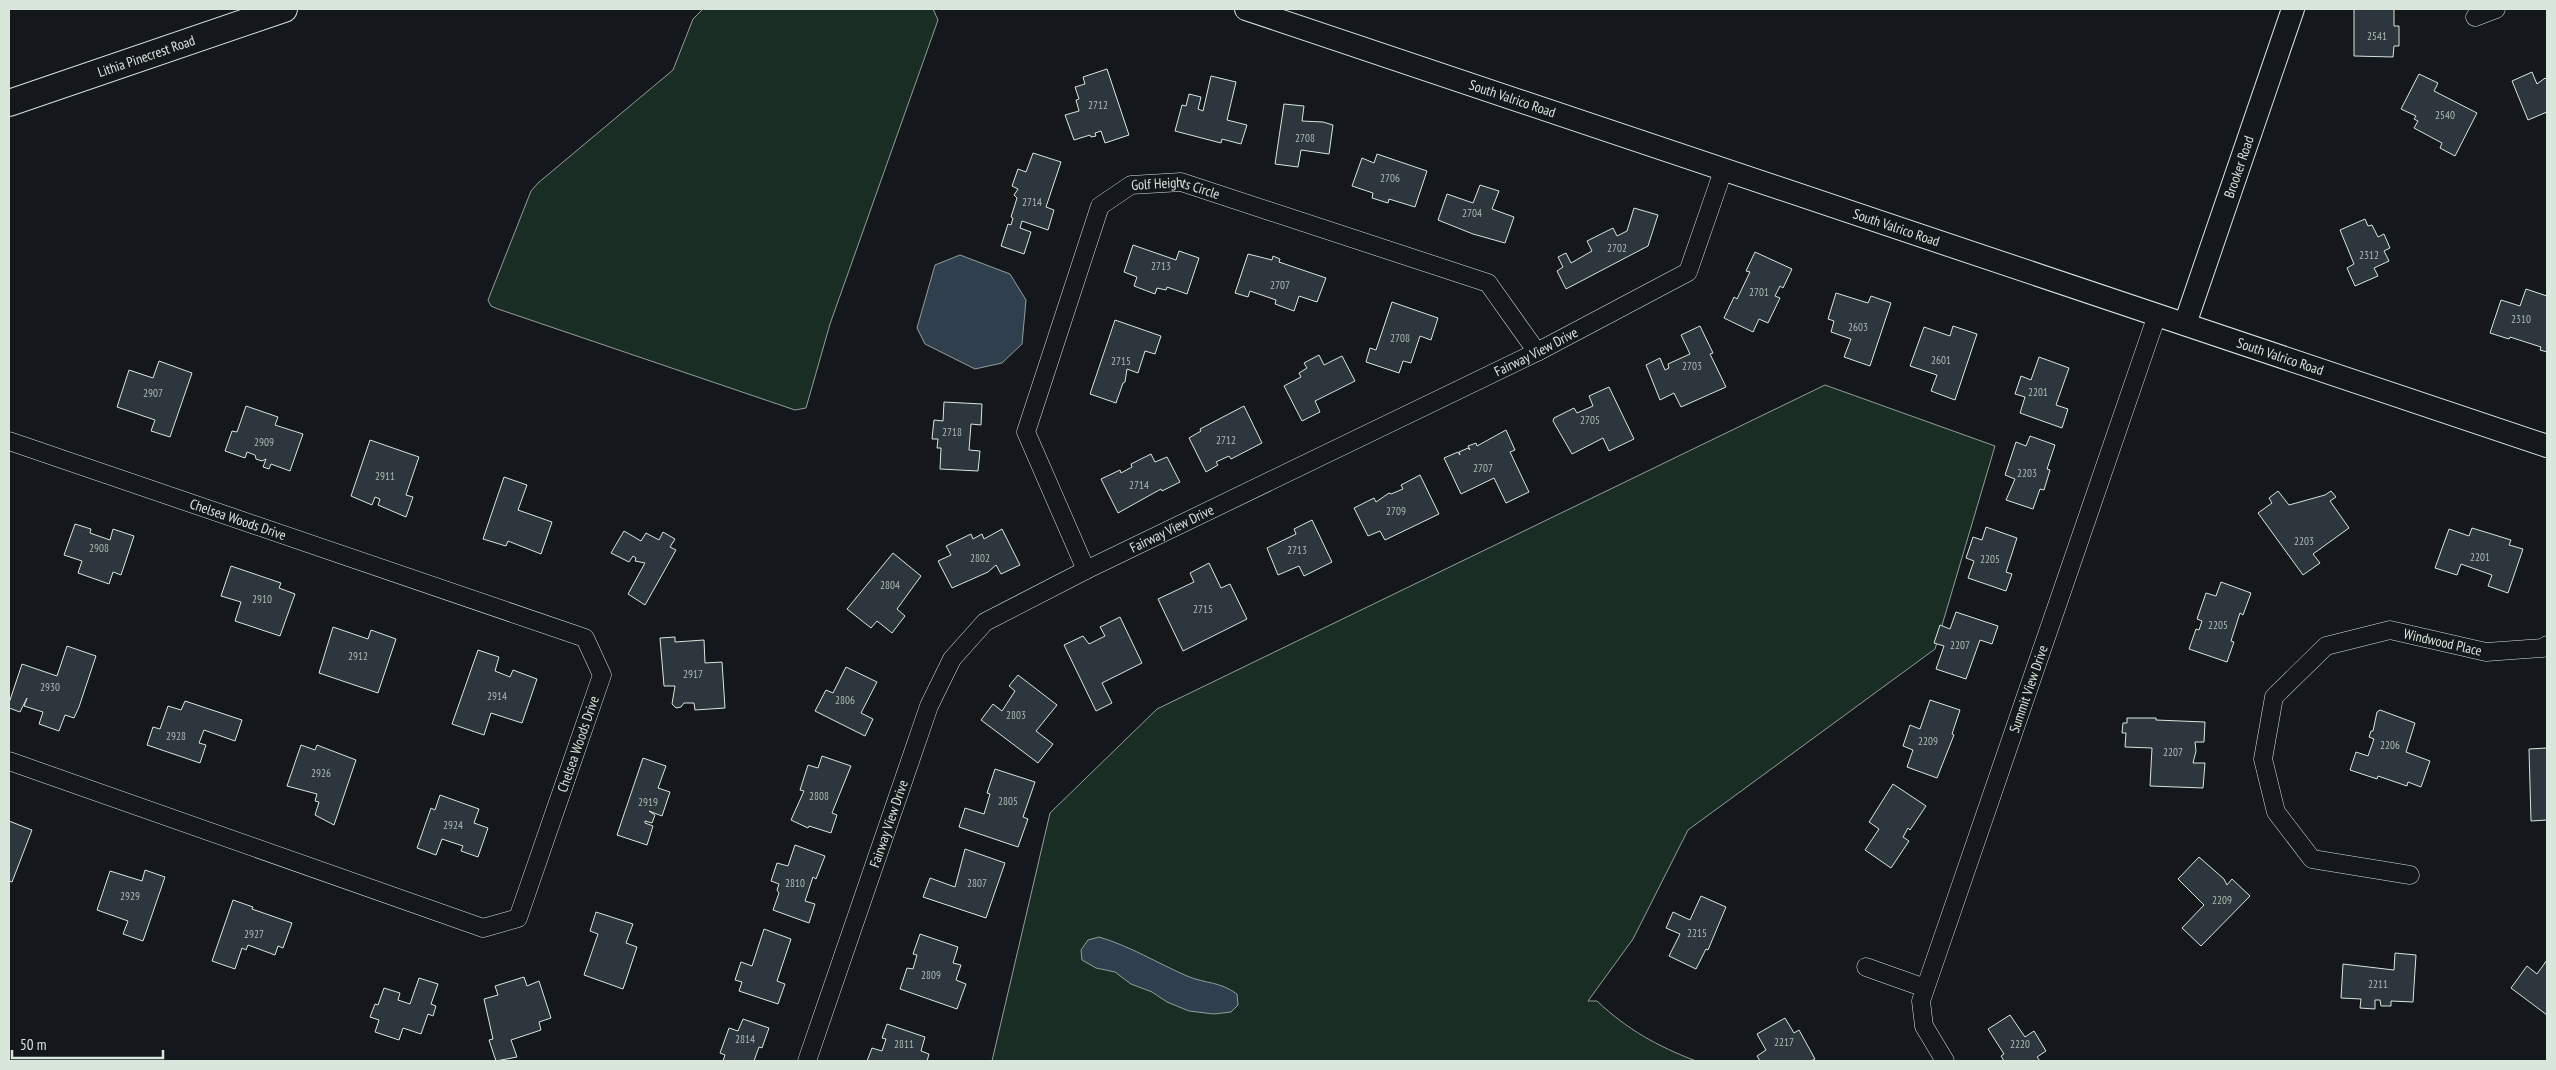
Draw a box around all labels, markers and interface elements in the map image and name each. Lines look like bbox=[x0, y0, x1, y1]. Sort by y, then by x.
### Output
house number: 2541 bbox=[2367, 29, 2387, 43]
street label: Lithia Pinecrest Road bbox=[95, 31, 197, 81]
street label: South Valrico Road bbox=[1467, 76, 1558, 121]
house number: 2712 bbox=[1088, 98, 1108, 112]
house number: 2540 bbox=[2435, 108, 2455, 122]
house number: 2708 bbox=[1295, 131, 1315, 145]
street label: Brooker Road bbox=[2220, 134, 2258, 200]
house number: 2706 bbox=[1380, 171, 1400, 185]
street label: Golf Heights Circle bbox=[1131, 173, 1222, 203]
house number: 2714 bbox=[1022, 195, 1042, 209]
street label: South Valrico Road bbox=[1851, 205, 1942, 250]
house number: 2704 bbox=[1462, 206, 1482, 220]
house number: 2702 bbox=[1607, 241, 1627, 255]
house number: 2312 bbox=[2359, 248, 2379, 262]
house number: 2713 bbox=[1151, 259, 1171, 273]
house number: 2707 bbox=[1270, 278, 1290, 292]
house number: 2701 bbox=[1749, 285, 1769, 299]
house number: 2310 bbox=[2511, 312, 2531, 326]
house number: 2603 bbox=[1848, 320, 1868, 334]
street label: Fairway View Drive bbox=[1491, 323, 1581, 380]
house number: 2708 bbox=[1390, 331, 1410, 345]
street label: South Valrico Road bbox=[2235, 333, 2326, 379]
house number: 2601 bbox=[1931, 353, 1951, 367]
house number: 2715 bbox=[1111, 354, 1131, 368]
house number: 2703 bbox=[1682, 359, 1702, 373]
house number: 2201 bbox=[2028, 385, 2048, 399]
house number: 2907 bbox=[143, 386, 163, 400]
house number: 2705 bbox=[1580, 413, 1600, 427]
house number: 2718 bbox=[942, 425, 962, 439]
house number: 2712 bbox=[1216, 433, 1236, 447]
house number: 2909 bbox=[254, 435, 274, 449]
house number: 2707 bbox=[1473, 461, 1493, 475]
house number: 2203 bbox=[2017, 466, 2037, 480]
house number: 2911 bbox=[375, 469, 395, 483]
house number: 2714 bbox=[1129, 478, 1149, 492]
street label: Chelsea Woods Drive bbox=[187, 494, 289, 544]
street label: Fairway View Drive bbox=[1127, 501, 1217, 557]
house number: 2709 bbox=[1386, 504, 1406, 518]
house number: 2203 bbox=[2294, 534, 2314, 548]
house number: 2908 bbox=[89, 541, 109, 555]
house number: 2713 bbox=[1287, 543, 1307, 557]
house number: 2201 bbox=[2470, 550, 2490, 564]
house number: 2802 bbox=[970, 551, 990, 565]
house number: 2205 bbox=[1980, 552, 2000, 566]
house number: 2804 bbox=[880, 578, 900, 592]
house number: 2910 bbox=[252, 592, 272, 606]
house number: 2715 bbox=[1193, 602, 1213, 616]
house number: 2205 bbox=[2208, 618, 2228, 632]
street label: Windwood Place bbox=[2402, 624, 2484, 660]
house number: 2207 bbox=[1950, 638, 1970, 652]
street label: Summit View Drive bbox=[2005, 643, 2052, 735]
house number: 2912 bbox=[348, 649, 368, 663]
house number: 2917 bbox=[683, 667, 703, 681]
house number: 2930 bbox=[40, 680, 60, 694]
house number: 2914 bbox=[487, 689, 507, 703]
street label: Chelsea Woods Drive bbox=[553, 693, 603, 795]
house number: 2806 bbox=[835, 693, 855, 707]
house number: 2803 bbox=[1006, 708, 1026, 722]
house number: 2928 bbox=[166, 729, 186, 743]
house number: 2209 bbox=[1918, 734, 1938, 748]
house number: 2206 bbox=[2380, 738, 2400, 752]
house number: 2207 bbox=[2163, 745, 2183, 759]
house number: 2926 bbox=[311, 766, 331, 780]
street label: Fairway View Drive bbox=[865, 777, 912, 870]
house number: 2808 bbox=[809, 789, 829, 803]
house number: 2805 bbox=[998, 794, 1018, 808]
house number: 2919 bbox=[638, 795, 658, 809]
house number: 2924 bbox=[443, 818, 463, 832]
house number: 2810 bbox=[785, 876, 805, 890]
house number: 2807 bbox=[967, 876, 987, 890]
house number: 2929 bbox=[120, 889, 140, 903]
house number: 2209 bbox=[2212, 893, 2232, 907]
house number: 2215 bbox=[1687, 926, 1707, 940]
house number: 2927 bbox=[244, 927, 264, 941]
house number: 2809 bbox=[921, 968, 941, 982]
house number: 2211 bbox=[2368, 977, 2388, 991]
scale bar bbox=[12, 1028, 164, 1060]
house number: 2814 bbox=[735, 1032, 755, 1046]
text: 50 m bbox=[20, 1035, 46, 1054]
house number: 2217 bbox=[1774, 1035, 1794, 1049]
house number: 2811 bbox=[894, 1037, 914, 1051]
house number: 2220 bbox=[2010, 1037, 2030, 1051]

